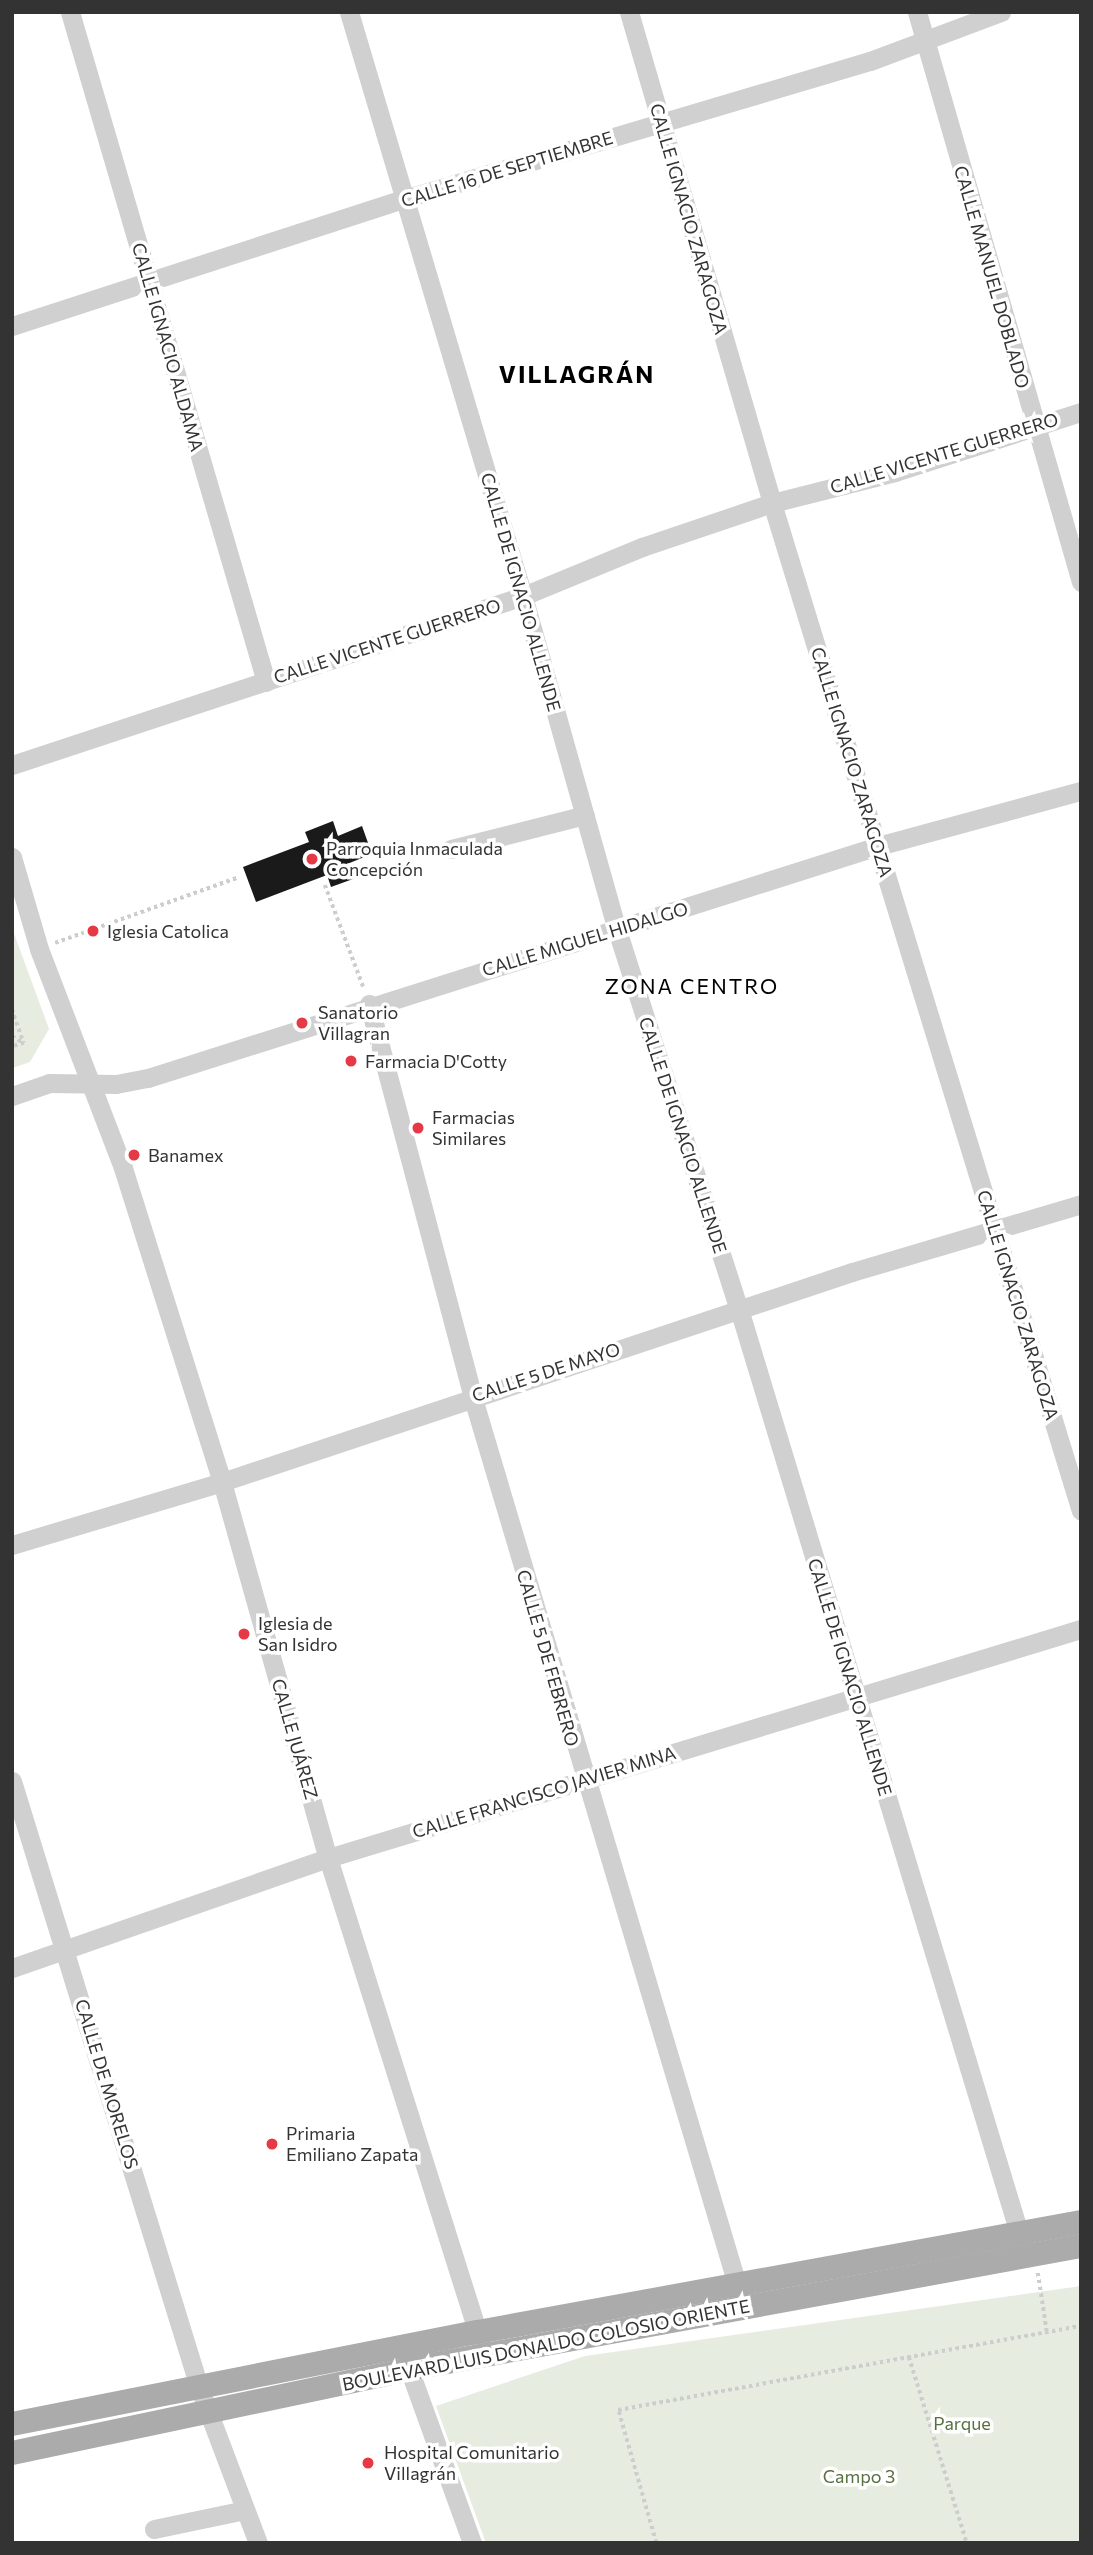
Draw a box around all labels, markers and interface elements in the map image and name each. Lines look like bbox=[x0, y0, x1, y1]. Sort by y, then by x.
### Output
street label: CALLE IGNACIO ZARAGOZA bbox=[646, 101, 732, 337]
street label: CALLE 16 DE SEPTIEMBRE bbox=[398, 126, 616, 212]
street label: CALLE MANUEL DOBLADO bbox=[950, 163, 1034, 391]
street label: CALLE IGNACIO ALDAMA bbox=[128, 240, 208, 454]
district label: VILLAGRÁN bbox=[500, 360, 654, 388]
street label: CALLE VICENTE GUERRERO bbox=[827, 408, 1061, 498]
street label: CALLE DE IGNACIO ALLENDE bbox=[477, 470, 565, 714]
street label: CALLE VICENTE GUERRERO bbox=[271, 594, 503, 688]
street label: CALLE IGNACIO ZARAGOZA bbox=[807, 644, 897, 880]
place label: Parroquia Inmaculada Concepción bbox=[326, 838, 503, 880]
marker: Parroquia Inmaculada Concepción bbox=[304, 851, 320, 867]
street label: CALLE MIGUEL HIDALGO bbox=[479, 897, 691, 981]
place label: Iglesia Catolica bbox=[107, 920, 229, 942]
marker: Iglesia Catolica bbox=[85, 923, 101, 939]
district label: ZONA CENTRO bbox=[606, 973, 778, 999]
place label: Sanatorio Villagran bbox=[318, 1002, 398, 1044]
marker: Sanatorio Villagran bbox=[292, 1013, 312, 1033]
street label: CALLE DE IGNACIO ALLENDE bbox=[635, 1014, 731, 1256]
place label: Farmacia D'Cotty bbox=[365, 1050, 507, 1072]
marker: Farmacia D'Cotty bbox=[343, 1053, 359, 1069]
place label: Farmacias Similares bbox=[432, 1107, 515, 1150]
marker: Farmacias Similares bbox=[410, 1120, 426, 1136]
place label: Banamex bbox=[148, 1144, 224, 1166]
marker: Banamex bbox=[126, 1147, 142, 1163]
street label: CALLE IGNACIO ZARAGOZA bbox=[973, 1187, 1063, 1423]
street label: CALLE 5 DE MAYO bbox=[469, 1338, 623, 1406]
street label: CALLE DE IGNACIO ALLENDE bbox=[804, 1556, 896, 1798]
street label: CALLE 5 DE FEBRERO bbox=[512, 1567, 584, 1749]
place label: Iglesia de San Isidro bbox=[258, 1613, 338, 1656]
marker: Iglesia de San Isidro bbox=[236, 1626, 252, 1642]
street label: CALLE JUÁREZ bbox=[267, 1676, 323, 1802]
street label: CALLE FRANCISCO JAVIER MINA bbox=[410, 1742, 678, 1842]
street label: CALLE DE MORELOS bbox=[71, 1996, 143, 2172]
place label: Primaria Emiliano Zapata bbox=[286, 2123, 418, 2166]
marker: Primaria Emiliano Zapata bbox=[264, 2136, 280, 2152]
street label: BOULEVARD LUIS DONALDO COLOSIO ORIENTE bbox=[341, 2295, 751, 2395]
park label: Parque bbox=[933, 2412, 991, 2434]
place label: Hospital Comunitario Villagrán bbox=[384, 2442, 559, 2484]
marker: Hospital Comunitario Villagrán bbox=[358, 2453, 378, 2473]
park label: Campo 3 bbox=[823, 2465, 895, 2487]

